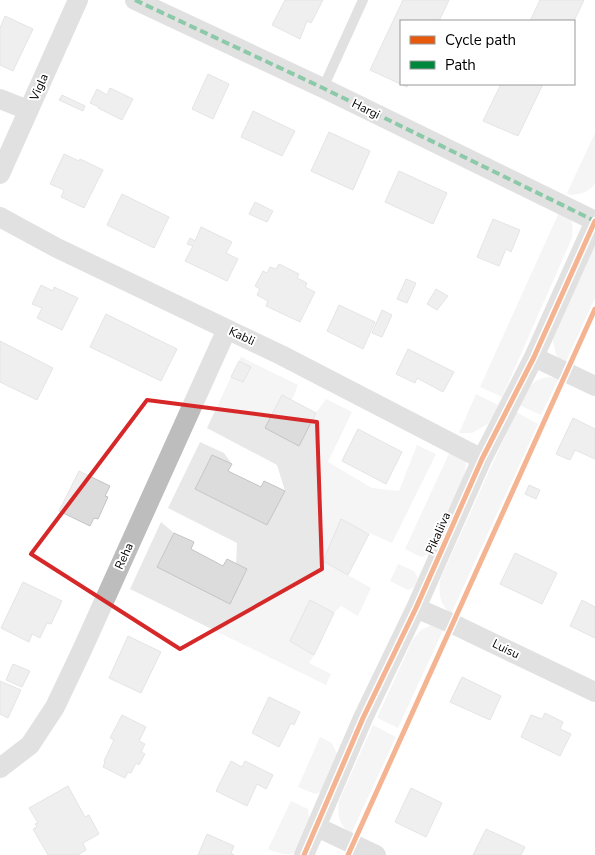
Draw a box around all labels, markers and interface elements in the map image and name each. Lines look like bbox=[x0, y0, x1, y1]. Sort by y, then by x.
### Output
legend bbox=[400, 20, 575, 85]
text: Cycle path bbox=[445, 30, 516, 50]
text: Path bbox=[445, 55, 476, 75]
street label: Vigla bbox=[26, 71, 52, 104]
street label: Hargi bbox=[349, 95, 383, 123]
street label: Kabli bbox=[226, 323, 258, 349]
street label: Pikaliiva bbox=[422, 510, 454, 556]
street label: Reha bbox=[111, 540, 137, 572]
street label: Luisu bbox=[490, 636, 522, 662]

